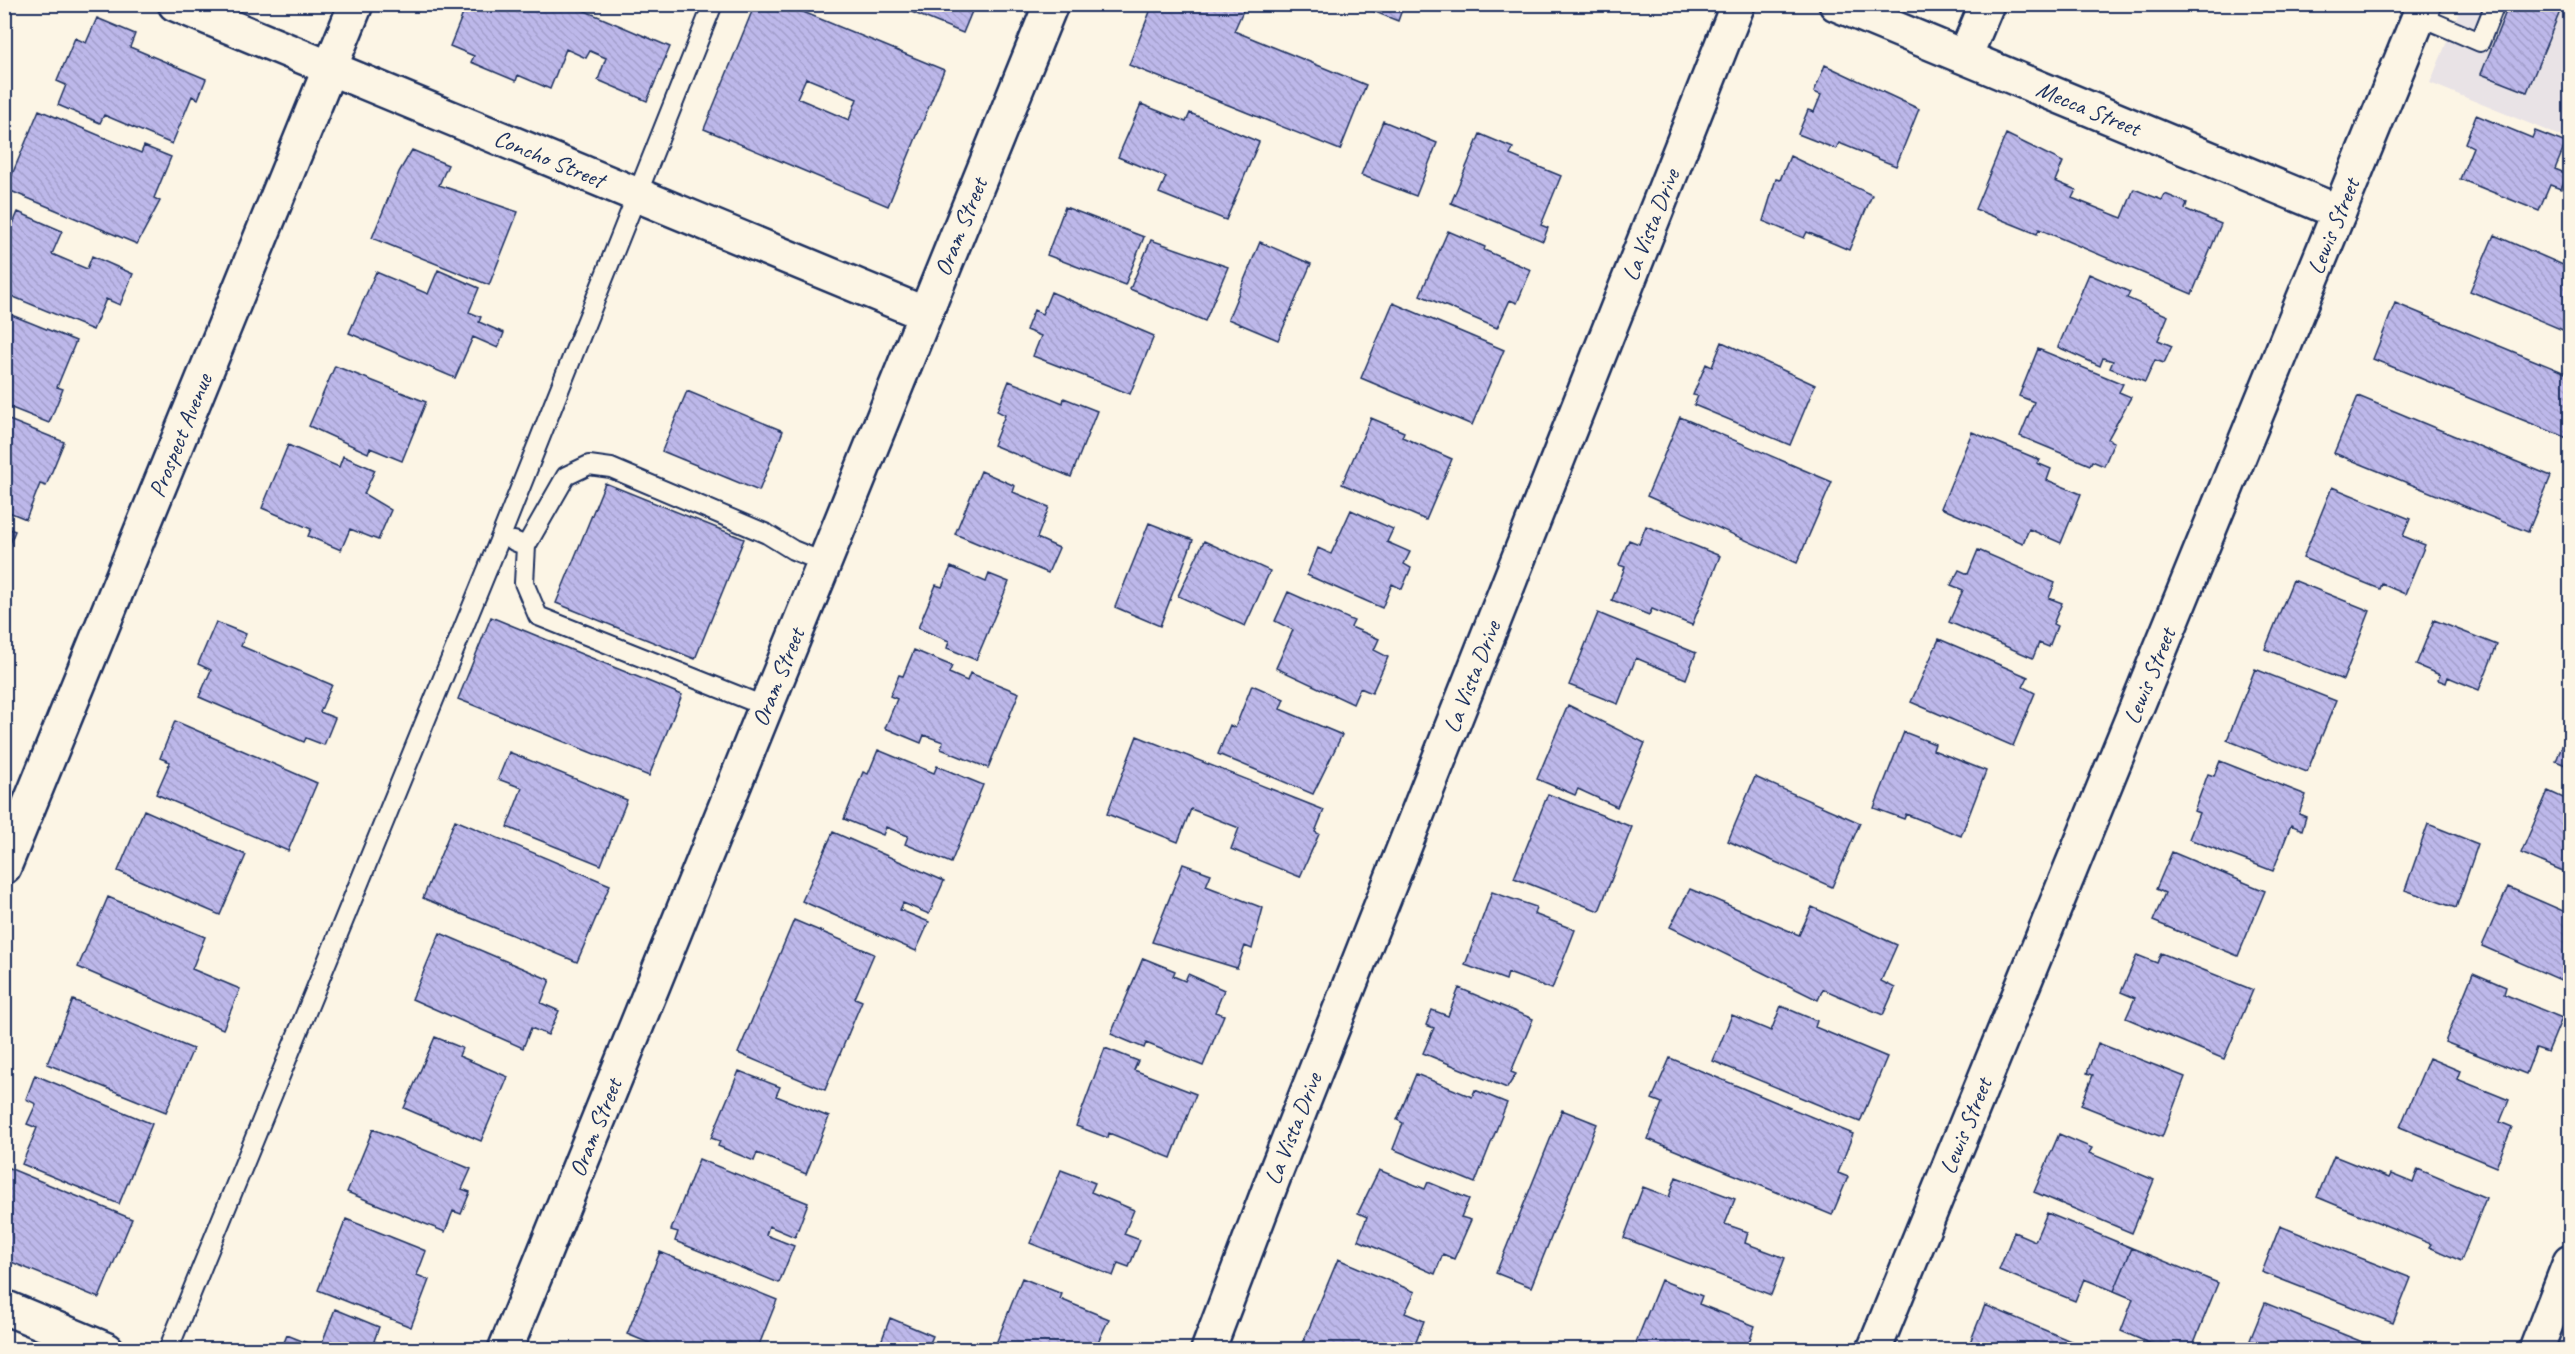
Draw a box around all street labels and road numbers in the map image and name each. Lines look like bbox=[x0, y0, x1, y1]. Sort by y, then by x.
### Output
street label: Mecca Street bbox=[2032, 74, 2146, 144]
street label: Concho Street bbox=[490, 123, 612, 196]
street label: La Vista Drive bbox=[1615, 163, 1687, 285]
street label: Oram Street bbox=[927, 171, 995, 280]
street label: Lewis Street bbox=[2300, 172, 2367, 279]
street label: Prospect Avenue bbox=[141, 367, 219, 502]
street label: La Vista Drive bbox=[1436, 615, 1508, 737]
street label: Oram Street bbox=[745, 622, 812, 731]
street label: Lewis Street bbox=[2116, 622, 2183, 728]
street label: La Vista Drive bbox=[1257, 1066, 1329, 1189]
street label: Oram Street bbox=[562, 1072, 629, 1181]
street label: Lewis Street bbox=[1933, 1072, 1999, 1178]

